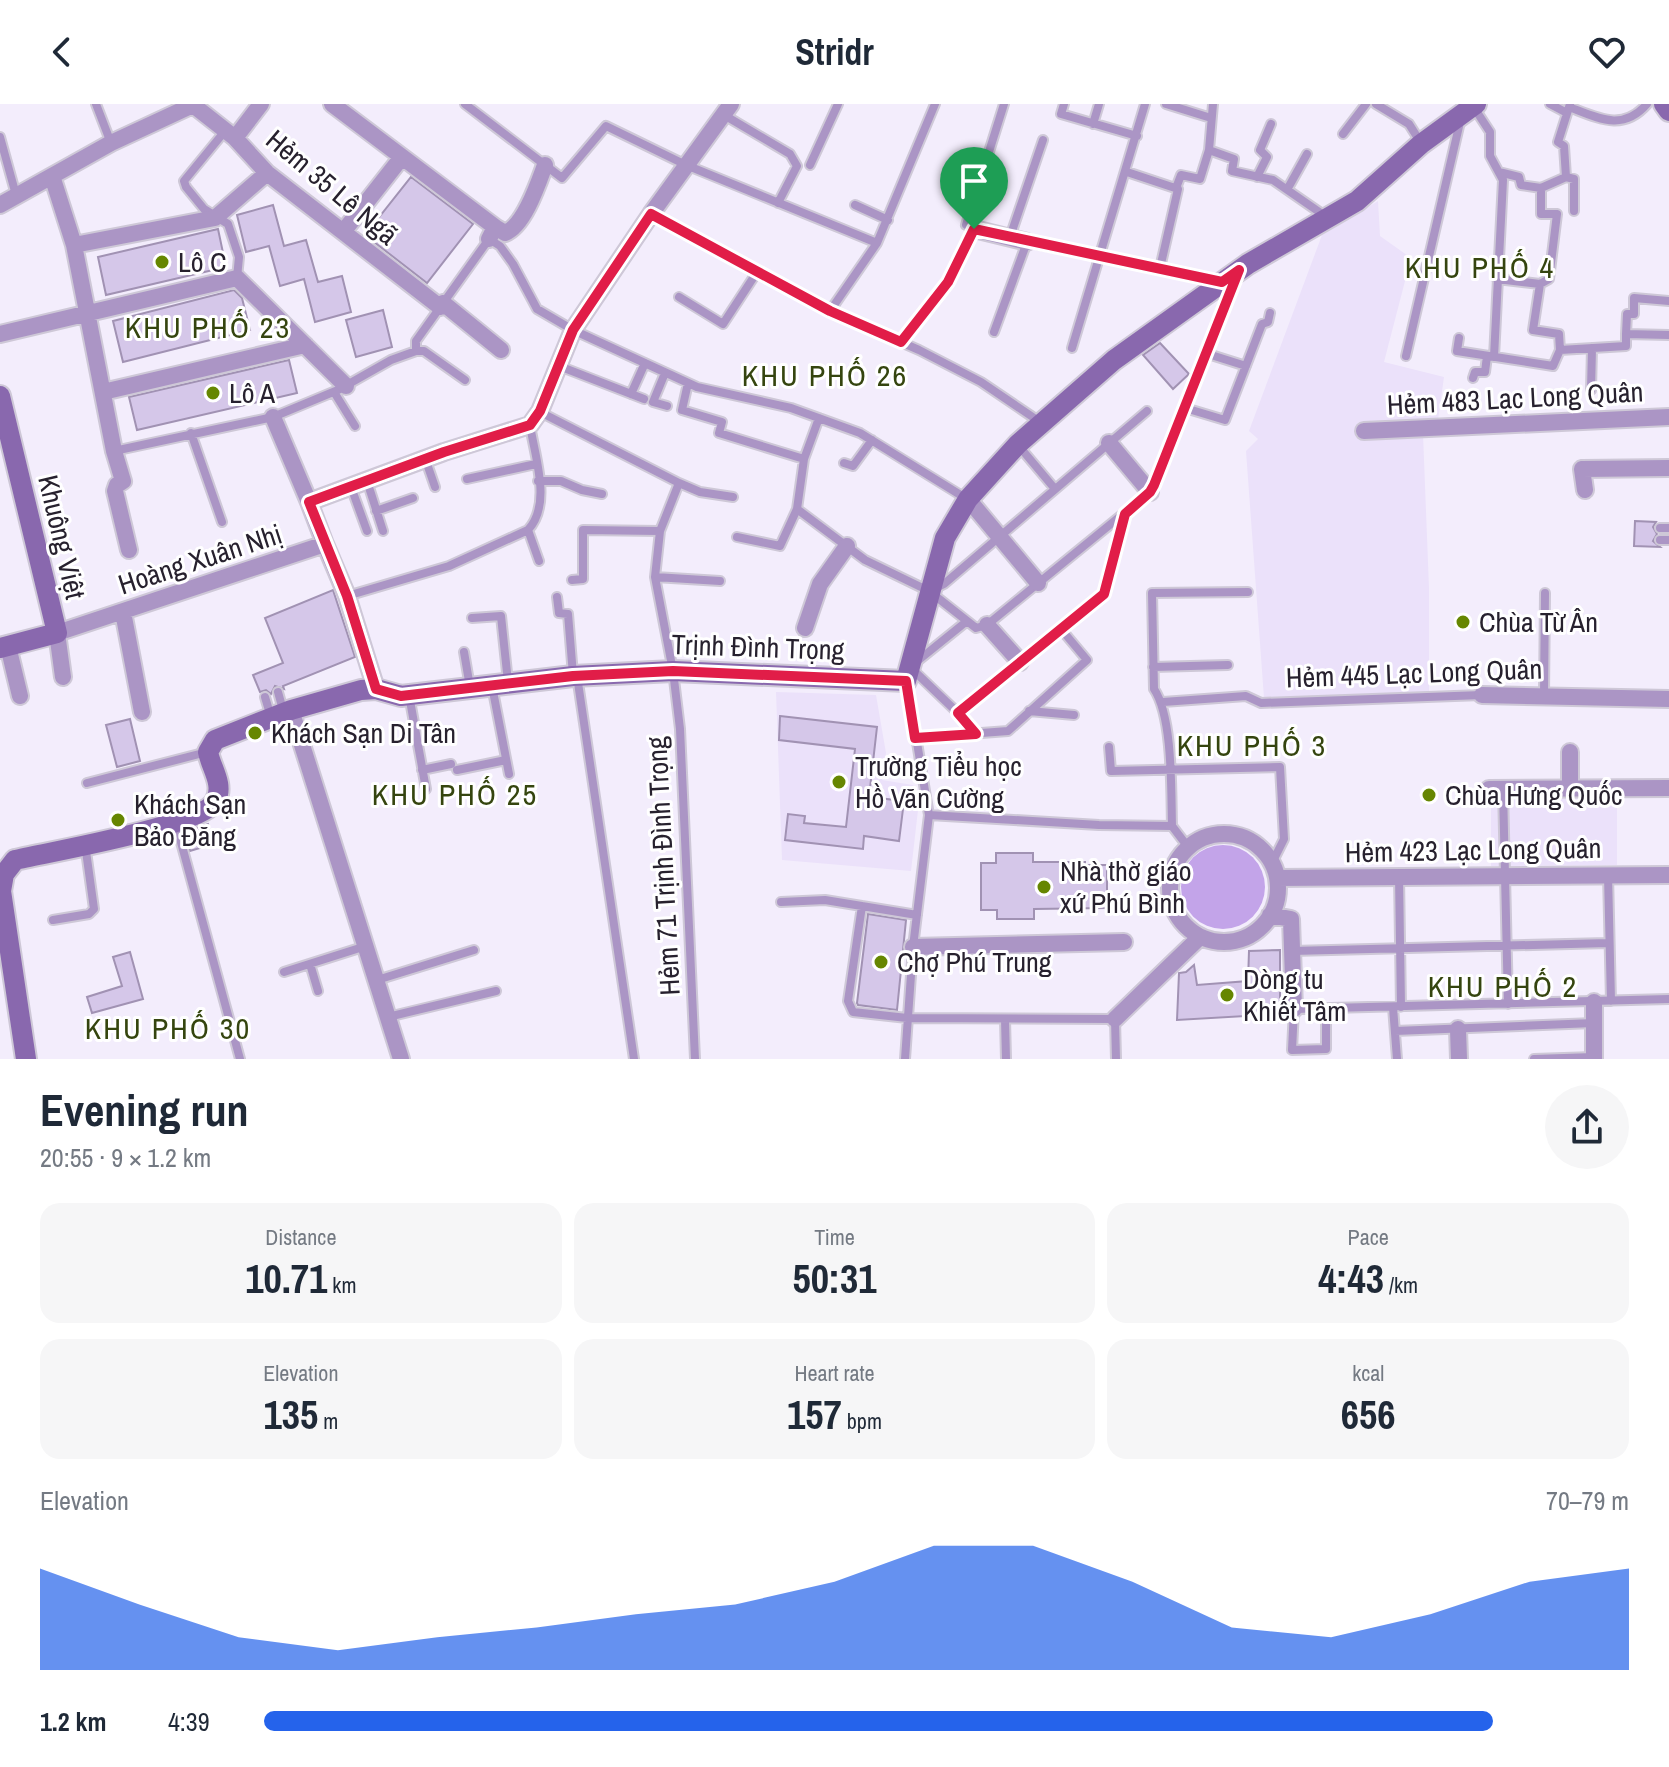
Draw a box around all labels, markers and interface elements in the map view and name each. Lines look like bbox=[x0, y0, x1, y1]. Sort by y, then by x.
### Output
text: Stridr bbox=[795, 28, 874, 76]
icon: back bbox=[40, 30, 84, 74]
icon: heart bbox=[1585, 30, 1629, 74]
street label: Hẻm 35 Lê Ngã bbox=[258, 121, 406, 253]
pin bbox=[940, 147, 1008, 229]
icon: arrive bbox=[952, 159, 996, 203]
place label: Lô C bbox=[178, 243, 227, 281]
district label: KHU PHỐ 4 bbox=[1405, 247, 1555, 287]
marker: Lô C bbox=[153, 253, 171, 271]
district label: KHU PHỐ 23 bbox=[125, 307, 291, 347]
district label: KHU PHỐ 26 bbox=[742, 355, 908, 395]
street label: Hẻm 483 Lạc Long Quân bbox=[1386, 372, 1644, 424]
place label: Lô A bbox=[229, 374, 276, 412]
marker: Lô A bbox=[204, 384, 222, 402]
street label: Khuông Việt bbox=[29, 471, 95, 603]
street label: Hoàng Xuân Nhị bbox=[113, 515, 287, 603]
place label: Chùa Từ Ân bbox=[1479, 603, 1598, 641]
marker: Chùa Từ Ân bbox=[1454, 613, 1472, 631]
street label: Trịnh Đình Trọng bbox=[671, 625, 845, 669]
street label: Hẻm 445 Lạc Long Quân bbox=[1285, 650, 1543, 696]
place label: Khách Sạn Di Tân bbox=[271, 714, 456, 752]
marker: Khách Sạn Di Tân bbox=[246, 724, 264, 742]
district label: KHU PHỐ 3 bbox=[1177, 725, 1327, 765]
street label: Hẻm 71 Trịnh Đình Trọng bbox=[637, 735, 689, 996]
place label: Trường Tiểu học Hồ Văn Cường bbox=[855, 747, 1022, 817]
marker: Trường Tiểu học Hồ Văn Cường bbox=[830, 773, 848, 791]
district label: KHU PHỐ 25 bbox=[372, 774, 538, 814]
place label: Chùa Hưng Quốc bbox=[1445, 776, 1622, 814]
place label: Khách Sạn Bảo Đăng bbox=[134, 785, 246, 855]
marker: Chùa Hưng Quốc bbox=[1420, 786, 1438, 804]
marker: Khách Sạn Bảo Đăng bbox=[109, 811, 127, 829]
street label: Hẻm 423 Lạc Long Quân bbox=[1344, 829, 1602, 871]
place label: Nhà thờ giáo xứ Phú Bình bbox=[1060, 852, 1192, 922]
marker: Nhà thờ giáo xứ Phú Bình bbox=[1035, 878, 1053, 896]
place label: Chợ Phú Trung bbox=[897, 943, 1052, 981]
marker: Chợ Phú Trung bbox=[872, 953, 890, 971]
place label: Dòng tu Khiết Tâm bbox=[1243, 960, 1346, 1030]
district label: KHU PHỐ 2 bbox=[1428, 966, 1578, 1006]
marker: Dòng tu Khiết Tâm bbox=[1218, 986, 1236, 1004]
district label: KHU PHỐ 30 bbox=[85, 1008, 251, 1048]
text: Evening run bbox=[40, 1080, 249, 1140]
button: share bbox=[1545, 1085, 1629, 1169]
text: 20:55 · 9 × 1.2 km bbox=[40, 1140, 211, 1175]
text: Distance bbox=[265, 1222, 336, 1252]
text: Time bbox=[814, 1222, 855, 1252]
text: Pace bbox=[1348, 1222, 1389, 1252]
text: 10.71 bbox=[245, 1252, 327, 1305]
text: 50:31 bbox=[793, 1252, 876, 1305]
text: 4:43 bbox=[1318, 1252, 1384, 1305]
text: km bbox=[327, 1270, 356, 1300]
text: /km bbox=[1384, 1270, 1418, 1300]
text: Elevation bbox=[263, 1358, 338, 1388]
text: Heart rate bbox=[794, 1358, 875, 1388]
text: kcal bbox=[1352, 1358, 1384, 1388]
text: 135 bbox=[263, 1388, 318, 1441]
text: 157 bbox=[787, 1388, 842, 1441]
text: 656 bbox=[1341, 1388, 1396, 1441]
text: m bbox=[318, 1406, 338, 1436]
text: bpm bbox=[842, 1406, 882, 1436]
text: Elevation bbox=[40, 1483, 129, 1518]
text: 70–79 m bbox=[1546, 1483, 1629, 1518]
text: 1.2 km bbox=[40, 1704, 106, 1739]
text: 4:39 bbox=[168, 1704, 210, 1739]

